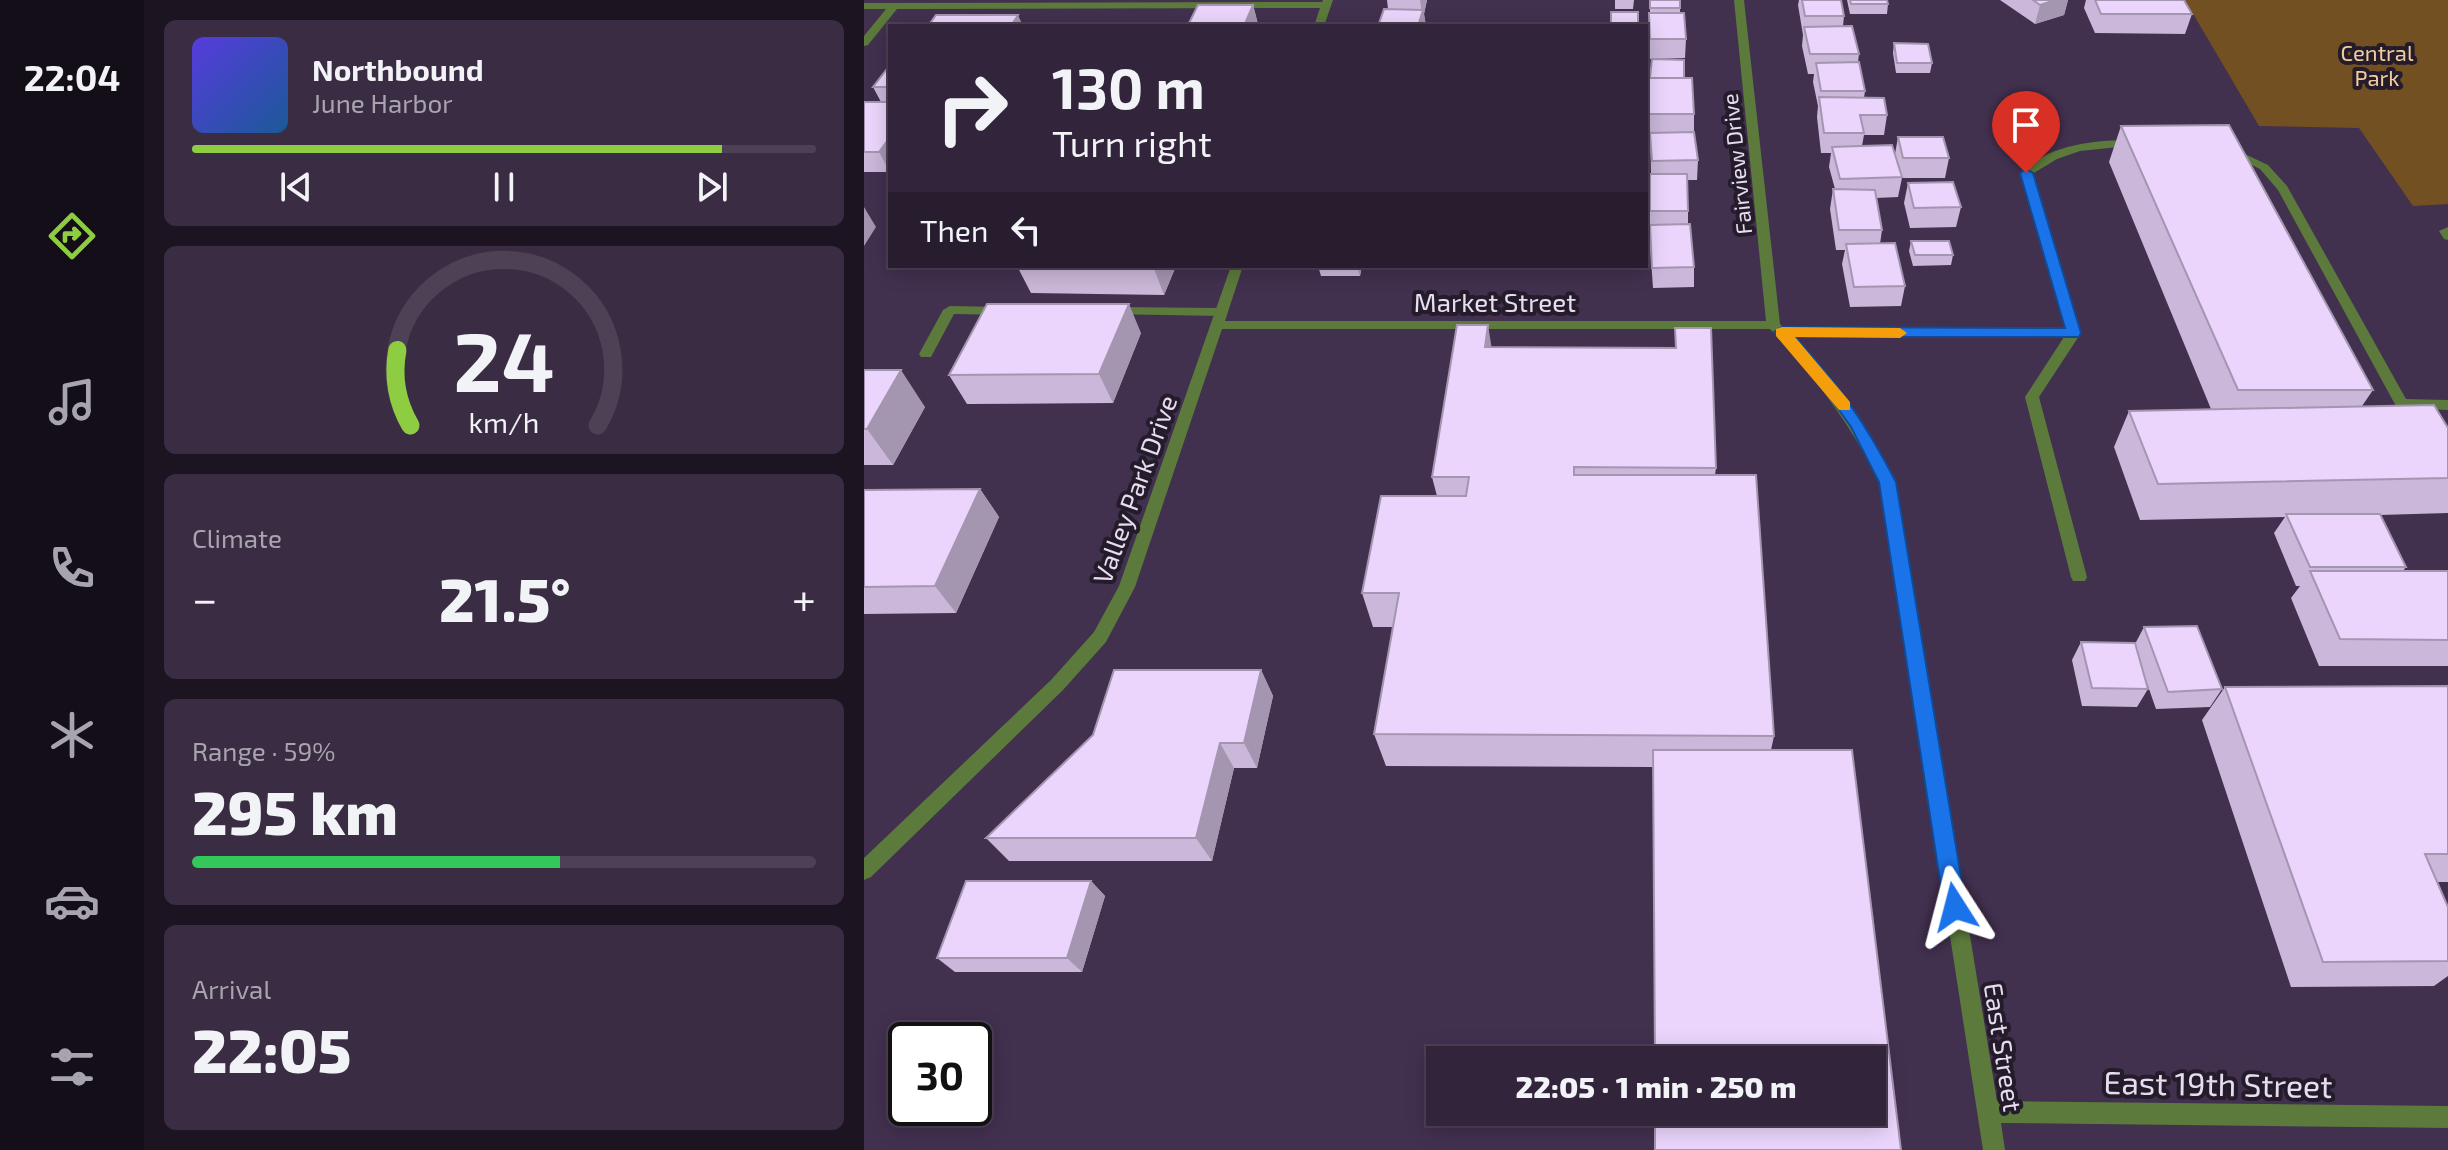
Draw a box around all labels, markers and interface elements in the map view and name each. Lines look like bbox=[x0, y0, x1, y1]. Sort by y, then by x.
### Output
park label: Central Park bbox=[2341, 39, 2414, 90]
text: Northbound bbox=[312, 51, 484, 87]
text: 130 m bbox=[1052, 53, 1205, 120]
text: 22:04 bbox=[24, 55, 120, 98]
icon: right bbox=[920, 56, 1024, 160]
text: June Harbor bbox=[312, 87, 453, 118]
pin bbox=[1992, 91, 2060, 173]
street label: Fairview Drive bbox=[1716, 92, 1756, 236]
icon: arrive bbox=[2004, 103, 2048, 147]
text: Turn right bbox=[1052, 121, 1212, 164]
icon: previous bbox=[274, 165, 318, 209]
icon: pause bbox=[482, 165, 526, 209]
icon: next bbox=[690, 165, 734, 209]
icon: directions bbox=[44, 208, 100, 264]
icon: left bbox=[1004, 208, 1048, 252]
text: Then bbox=[920, 212, 988, 248]
street label: Market Street bbox=[1414, 286, 1576, 317]
text: 24 bbox=[453, 308, 555, 408]
icon: music bbox=[44, 374, 100, 430]
street label: Valley Park Drive bbox=[1086, 391, 1182, 587]
text: km/h bbox=[469, 404, 539, 439]
text: Climate bbox=[192, 522, 282, 553]
icon: phone bbox=[44, 540, 100, 596]
text: 21.5° bbox=[439, 562, 570, 634]
text: − bbox=[192, 571, 218, 624]
text: + bbox=[792, 571, 816, 624]
icon: climate bbox=[44, 707, 100, 763]
text: Range · 59% bbox=[192, 735, 336, 766]
text: 295 km bbox=[192, 775, 398, 847]
position arrow bbox=[1913, 865, 1997, 949]
icon: car bbox=[44, 873, 100, 929]
text: Arrival bbox=[192, 973, 271, 1004]
street label: East Street bbox=[1979, 980, 2029, 1114]
text: 22:05 bbox=[192, 1013, 351, 1085]
speed limit sign: 30 bbox=[888, 1022, 992, 1126]
icon: filters bbox=[44, 1039, 100, 1095]
street label: East 19th Street bbox=[2103, 1062, 2333, 1104]
text: 22:05 · 1 min · 250 m bbox=[1515, 1068, 1797, 1104]

